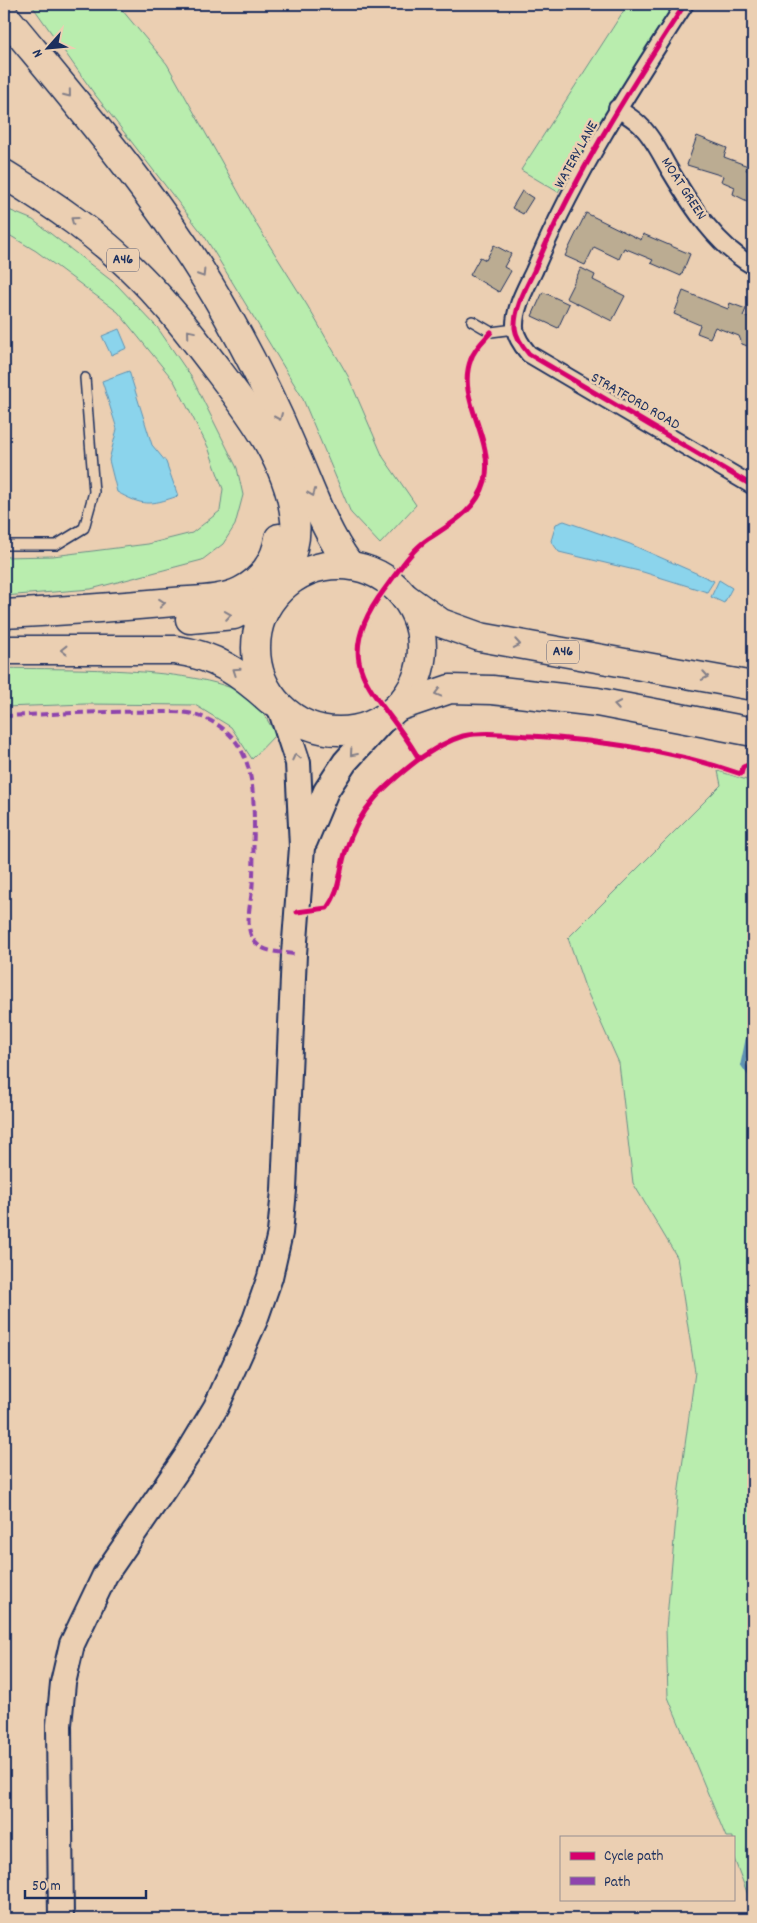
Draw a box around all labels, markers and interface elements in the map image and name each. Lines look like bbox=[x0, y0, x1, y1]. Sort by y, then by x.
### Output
north arrow bbox=[22, 22, 72, 72]
text: N bbox=[28, 45, 49, 61]
one-way arrow bbox=[63, 88, 71, 97]
street label: WATERY LANE bbox=[549, 117, 605, 193]
street label: MOAT GREEN bbox=[654, 153, 712, 225]
one-way arrow bbox=[70, 217, 80, 226]
road number: A46 bbox=[107, 248, 139, 272]
one-way arrow bbox=[196, 268, 205, 277]
one-way arrow bbox=[187, 329, 196, 338]
street label: STRATFORD ROAD bbox=[586, 368, 684, 437]
one-way arrow bbox=[272, 412, 283, 421]
one-way arrow bbox=[305, 488, 316, 497]
one-way arrow bbox=[158, 598, 166, 609]
one-way arrow bbox=[225, 610, 233, 621]
one-way arrow bbox=[513, 638, 522, 648]
road number: A46 bbox=[547, 640, 579, 664]
one-way arrow bbox=[60, 644, 68, 655]
one-way arrow bbox=[232, 668, 241, 677]
one-way arrow bbox=[701, 671, 709, 681]
one-way arrow bbox=[434, 687, 442, 697]
one-way arrow bbox=[612, 701, 621, 711]
one-way arrow bbox=[350, 747, 359, 756]
one-way arrow bbox=[291, 753, 302, 762]
legend bbox=[560, 1836, 734, 1900]
text: Cycle path bbox=[604, 1846, 664, 1868]
scale bar bbox=[25, 1868, 146, 1900]
text: Path bbox=[604, 1872, 630, 1894]
text: 50 m bbox=[32, 1876, 61, 1898]

